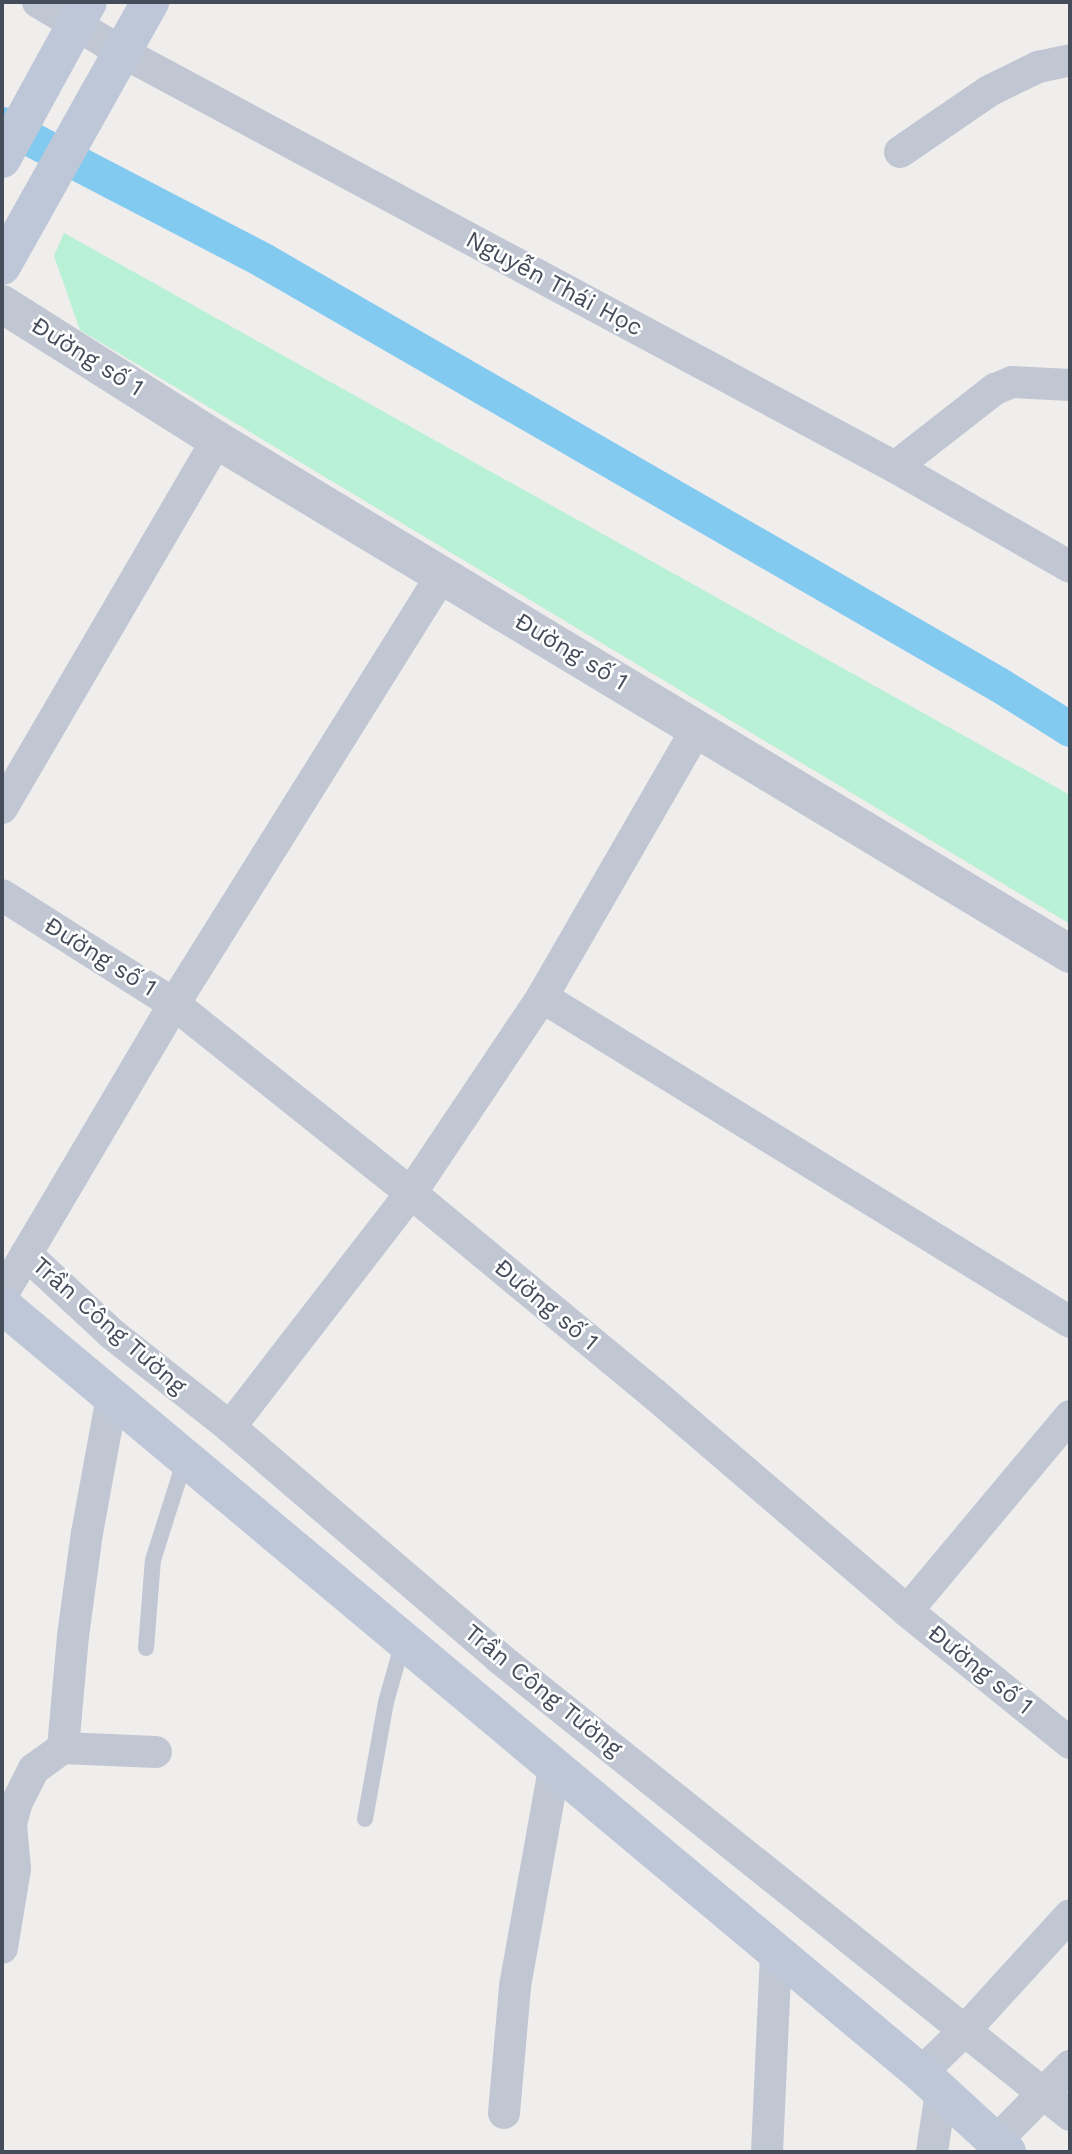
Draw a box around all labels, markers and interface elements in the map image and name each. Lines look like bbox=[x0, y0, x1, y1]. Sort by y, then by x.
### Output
street label: Nguyễn Thái Học bbox=[460, 225, 648, 343]
street label: Đường số 1 bbox=[25, 311, 149, 403]
street label: Đường số 1 bbox=[509, 607, 633, 697]
street label: Đường số 1 bbox=[38, 911, 162, 1003]
street label: Trần Công Tường bbox=[26, 1251, 192, 1401]
street label: Đường số 1 bbox=[488, 1253, 604, 1357]
street label: Trần Công Tường bbox=[458, 1618, 628, 1764]
street label: Đường số 1 bbox=[921, 1619, 1039, 1721]

